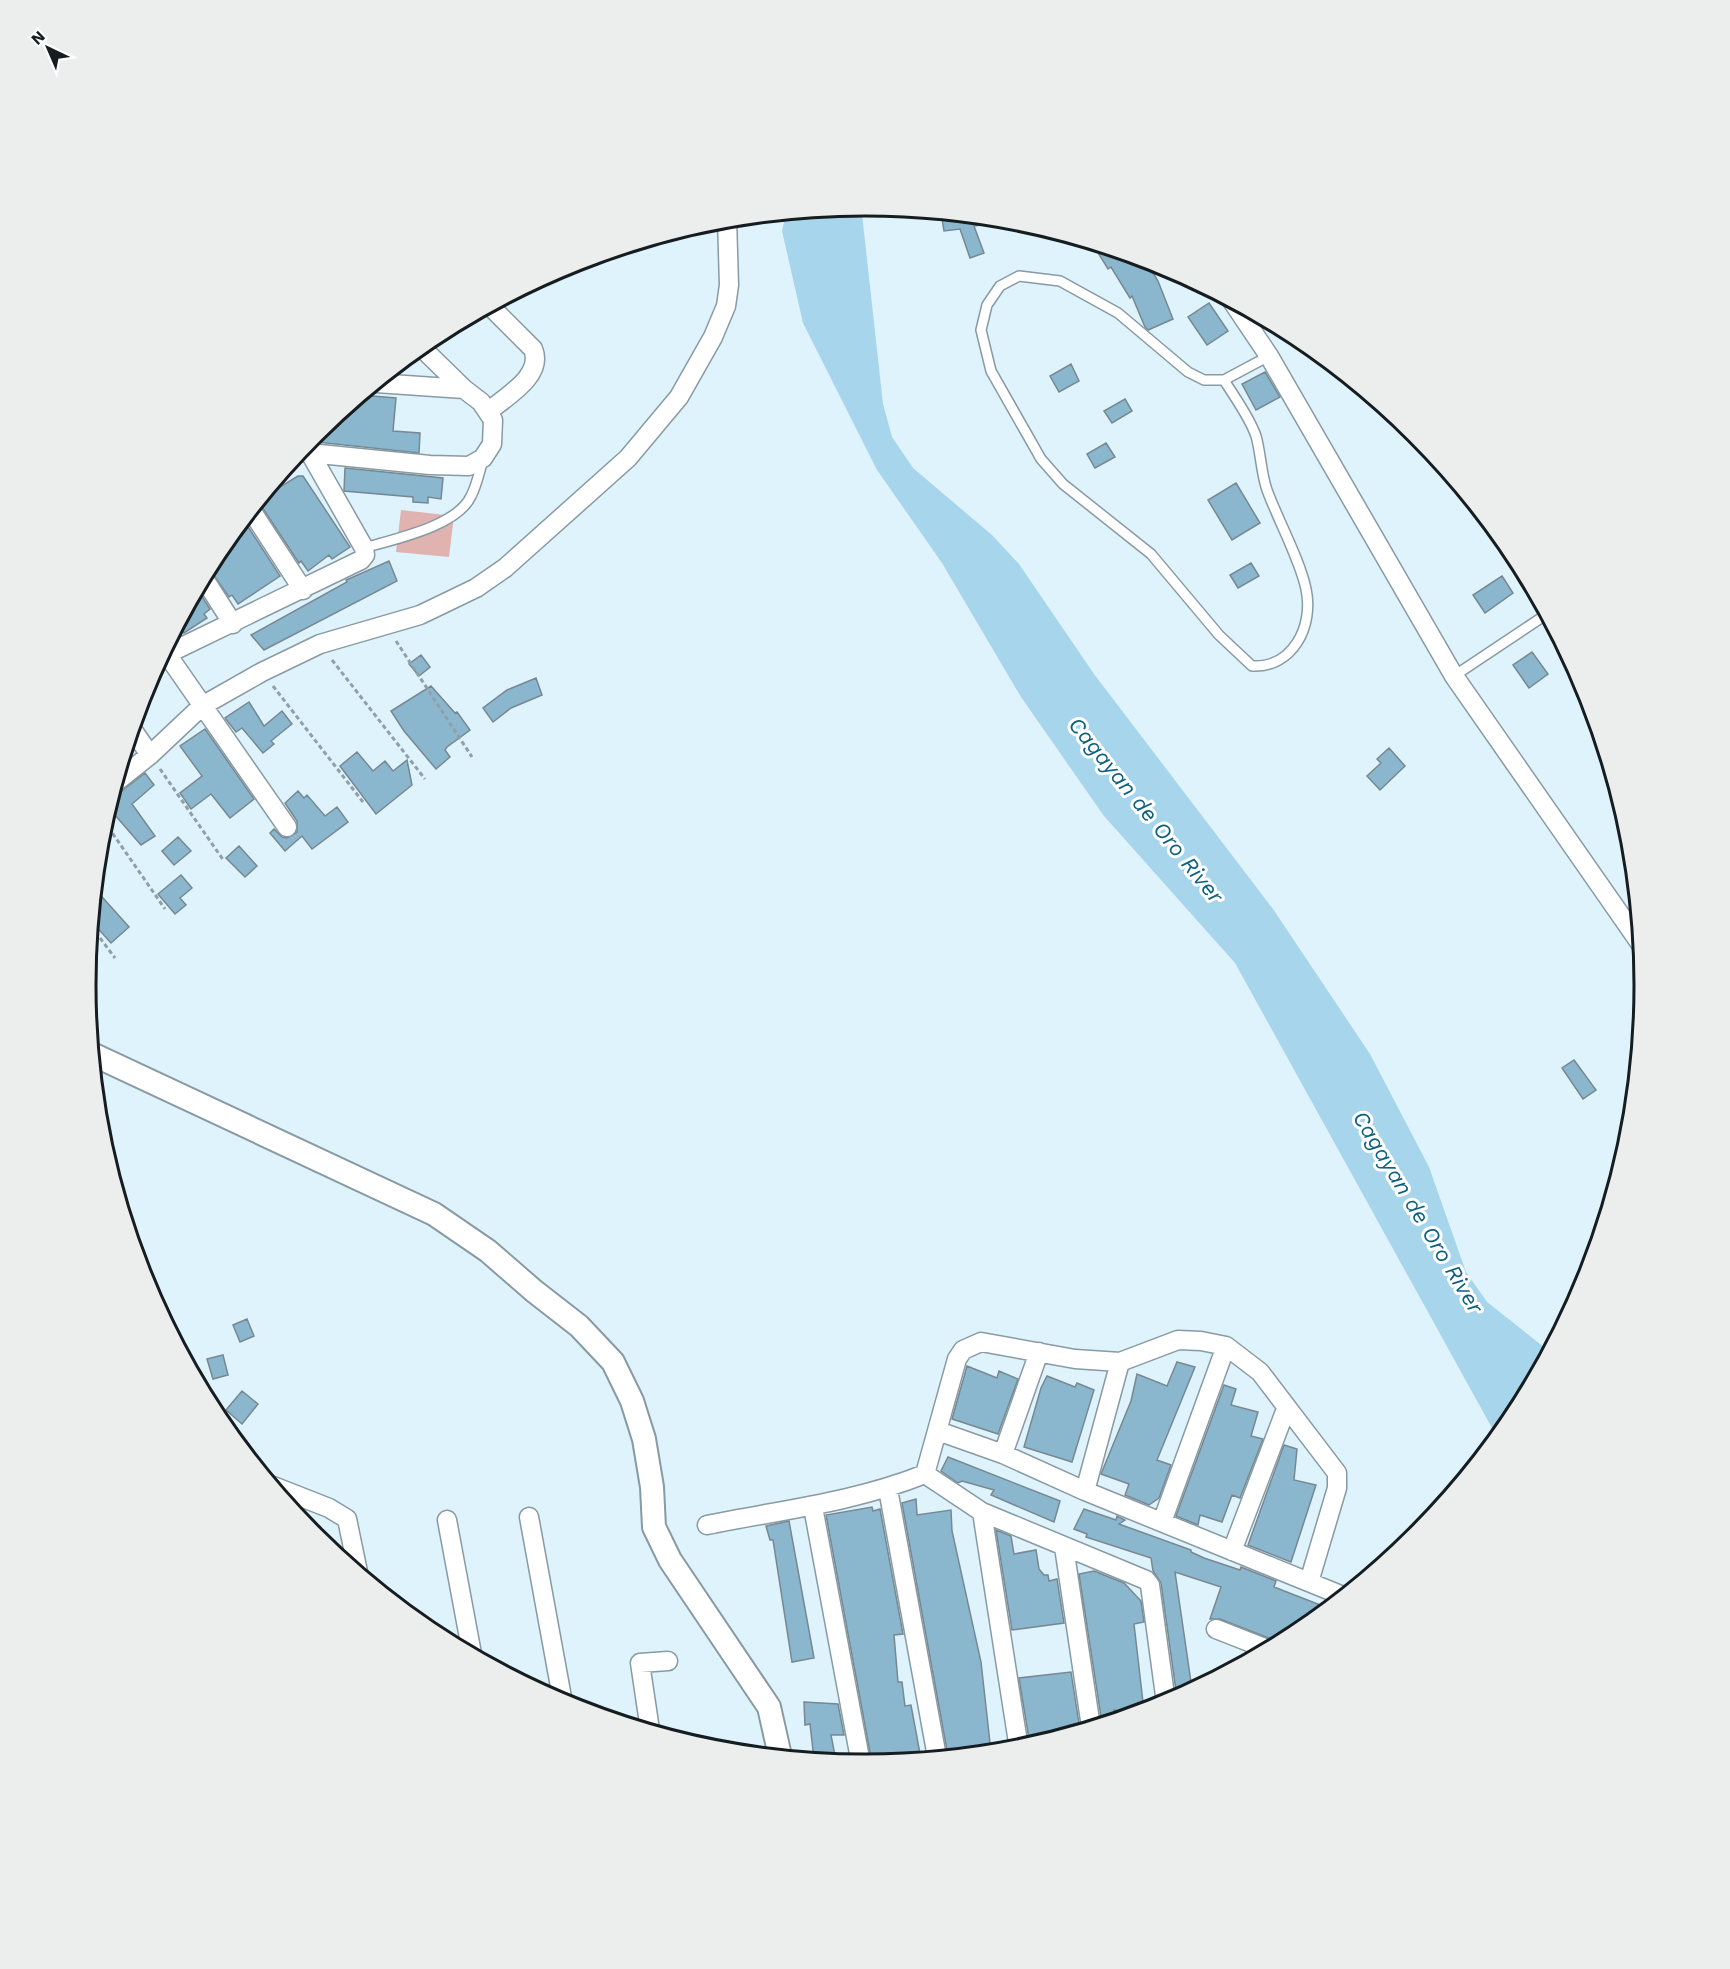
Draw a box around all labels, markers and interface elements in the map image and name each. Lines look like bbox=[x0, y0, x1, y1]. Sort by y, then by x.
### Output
north arrow bbox=[18, 18, 78, 78]
text: N bbox=[27, 27, 49, 49]
water label: Cagayan de Oro River bbox=[1063, 712, 1229, 909]
water label: Cagayan de Oro River bbox=[1348, 1106, 1489, 1319]

